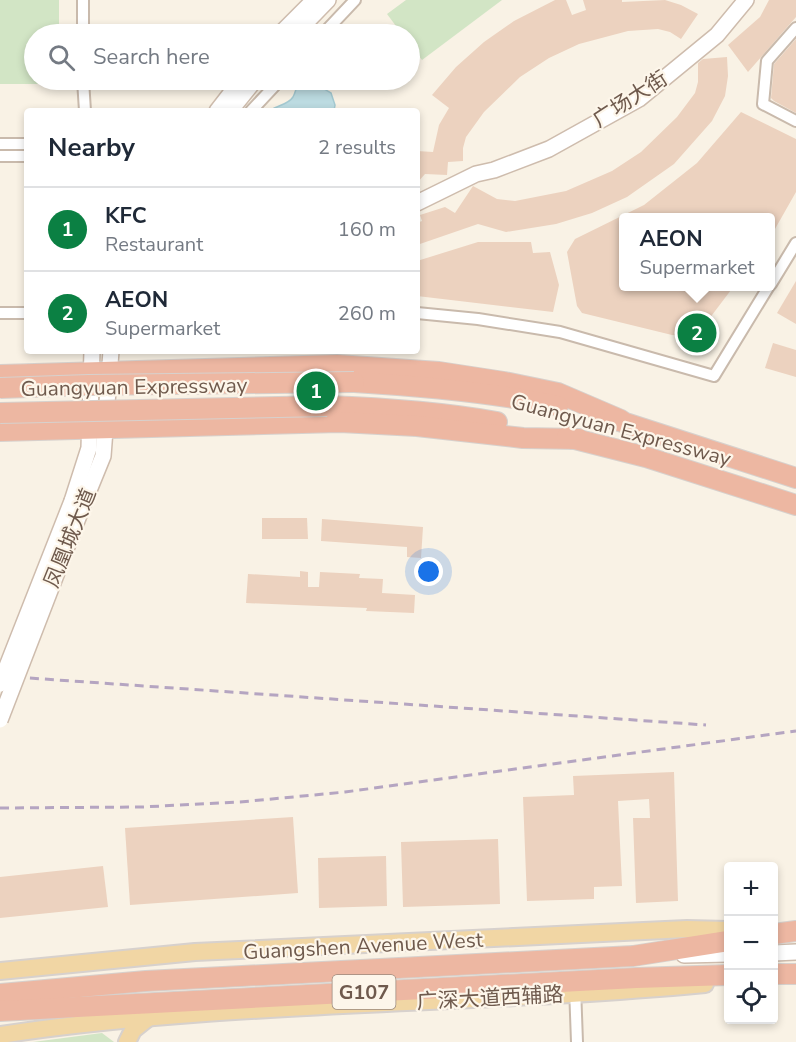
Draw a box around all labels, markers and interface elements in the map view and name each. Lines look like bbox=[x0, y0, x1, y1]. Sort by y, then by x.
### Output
search box bbox=[24, 24, 420, 90]
icon: search bbox=[45, 41, 78, 74]
text: Search here bbox=[93, 42, 210, 72]
street label: 广场大街 bbox=[587, 64, 673, 134]
text: Nearby bbox=[48, 130, 135, 165]
text: 2 results bbox=[318, 134, 396, 161]
text: KFC bbox=[105, 201, 147, 231]
popup bbox=[619, 213, 775, 291]
text: 1 bbox=[62, 216, 74, 243]
text: 160 m bbox=[338, 216, 396, 243]
text: AEON bbox=[639, 224, 703, 254]
text: Restaurant bbox=[105, 231, 203, 258]
text: Supermarket bbox=[639, 254, 755, 281]
text: AEON bbox=[105, 285, 168, 315]
text: 2 bbox=[62, 300, 74, 327]
text: 260 m bbox=[338, 300, 396, 327]
pin: 2 bbox=[678, 310, 716, 356]
text: Supermarket bbox=[105, 315, 220, 342]
pin: 1 bbox=[296, 368, 336, 414]
street label: Guangyuan Expressway bbox=[20, 371, 248, 403]
street label: Guangyuan Expressway bbox=[508, 387, 734, 473]
street label: 凤凰城大道 bbox=[37, 484, 103, 592]
your location bbox=[414, 557, 443, 586]
map controls bbox=[724, 862, 778, 1024]
button: + bbox=[724, 862, 778, 916]
button: − bbox=[724, 916, 778, 970]
street label: Guangshen Avenue West bbox=[242, 926, 484, 966]
button: locate bbox=[724, 970, 778, 1024]
road number: G107 bbox=[332, 975, 395, 1009]
street label: 广深大道西辅路 bbox=[416, 980, 564, 1016]

